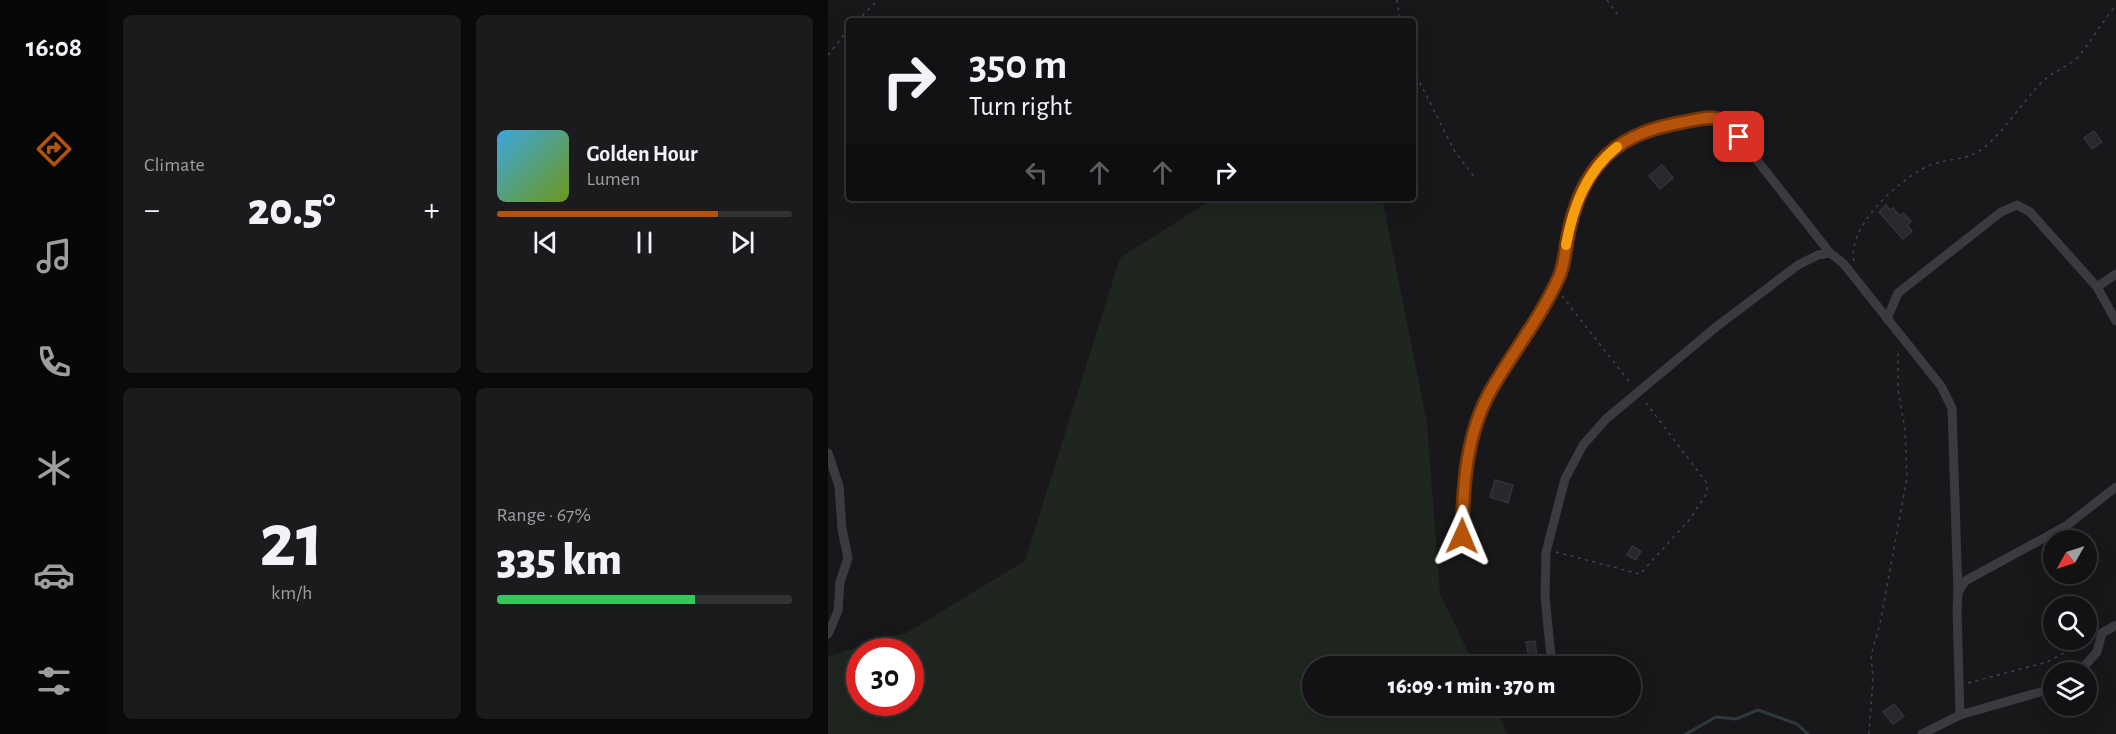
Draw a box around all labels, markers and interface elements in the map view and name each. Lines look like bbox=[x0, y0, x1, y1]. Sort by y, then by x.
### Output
text: 16:08 bbox=[26, 34, 82, 61]
icon: right bbox=[870, 42, 948, 120]
text: 350 m bbox=[969, 44, 1067, 86]
text: Turn right bbox=[969, 93, 1072, 120]
pin bbox=[1713, 111, 1764, 162]
icon: arrive bbox=[1722, 120, 1755, 153]
icon: directions bbox=[33, 128, 75, 170]
text: Golden Hour bbox=[587, 143, 698, 165]
text: Climate bbox=[144, 155, 205, 175]
icon: left bbox=[1020, 156, 1053, 189]
icon: ahead bbox=[1083, 156, 1116, 189]
icon: ahead bbox=[1146, 156, 1179, 189]
icon: right bbox=[1209, 156, 1242, 189]
text: Lumen bbox=[587, 169, 640, 189]
text: 20.5° bbox=[248, 188, 336, 233]
text: − bbox=[144, 194, 160, 227]
text: + bbox=[424, 194, 439, 227]
icon: previous bbox=[529, 226, 562, 259]
icon: pause bbox=[628, 226, 661, 259]
icon: next bbox=[726, 226, 759, 259]
icon: music bbox=[33, 235, 75, 277]
icon: phone bbox=[33, 341, 75, 383]
icon: climate bbox=[33, 447, 75, 489]
text: 21 bbox=[259, 503, 324, 581]
position arrow bbox=[1430, 504, 1494, 568]
text: Range · 67% bbox=[497, 505, 591, 525]
north arrow bbox=[2043, 530, 2097, 584]
map controls bbox=[2043, 530, 2097, 716]
text: 335 km bbox=[497, 538, 622, 583]
icon: car bbox=[33, 554, 75, 596]
text: km/h bbox=[271, 583, 312, 603]
button: search bbox=[2043, 596, 2097, 650]
speed limit sign: 30 bbox=[846, 638, 924, 716]
icon: filters bbox=[33, 660, 75, 702]
button: layers bbox=[2043, 662, 2097, 716]
text: 16:09 · 1 min · 370 m bbox=[1388, 675, 1555, 697]

